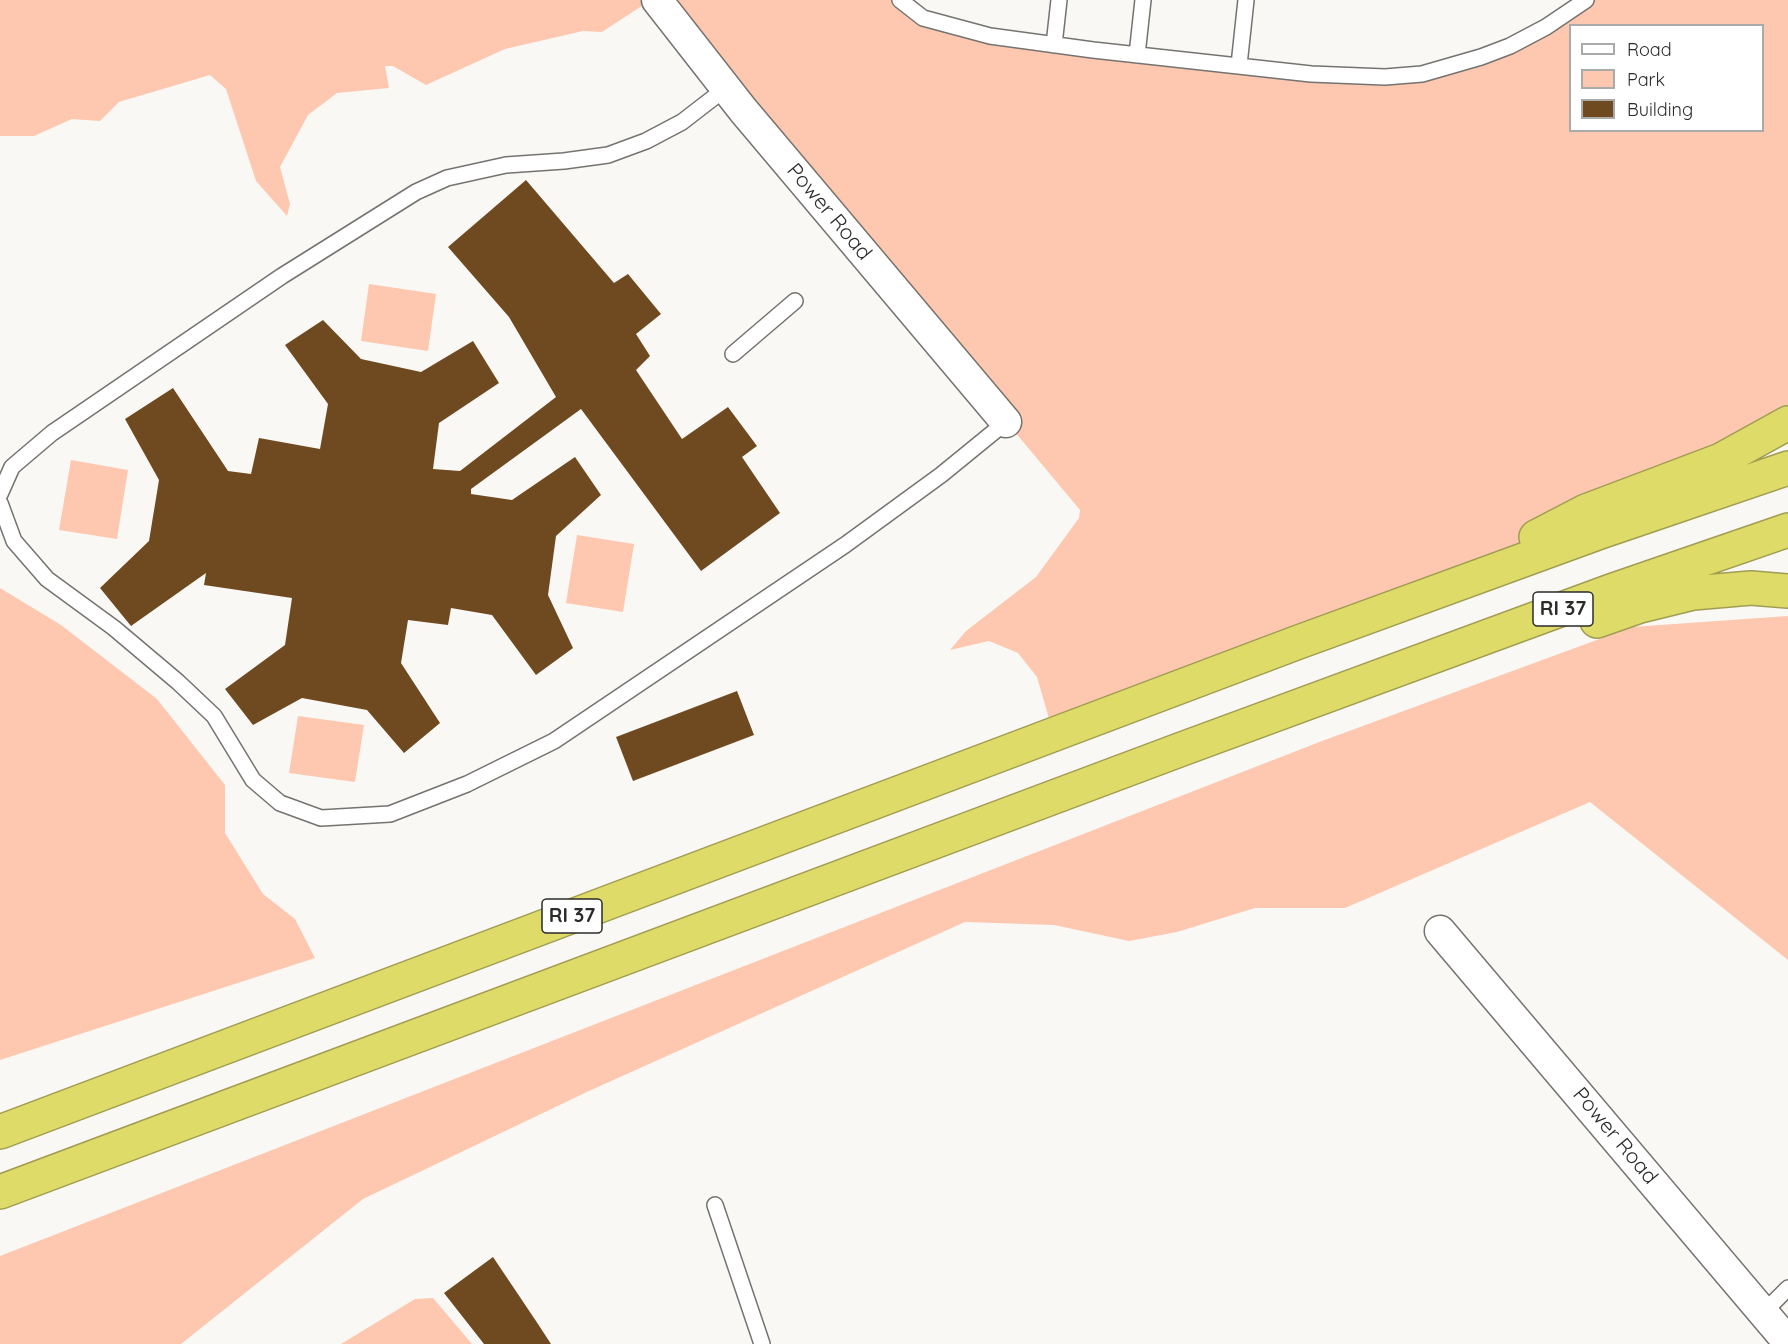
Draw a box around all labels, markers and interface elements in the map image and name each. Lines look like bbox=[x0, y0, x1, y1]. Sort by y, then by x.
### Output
legend bbox=[1569, 24, 1764, 132]
text: Road bbox=[1627, 38, 1672, 61]
text: Park bbox=[1627, 68, 1665, 91]
text: Building bbox=[1627, 98, 1693, 121]
street label: Power Road bbox=[781, 158, 877, 266]
road number: RI 37 bbox=[1533, 592, 1593, 626]
road number: RI 37 bbox=[542, 899, 602, 933]
street label: Power Road bbox=[1567, 1082, 1663, 1190]

